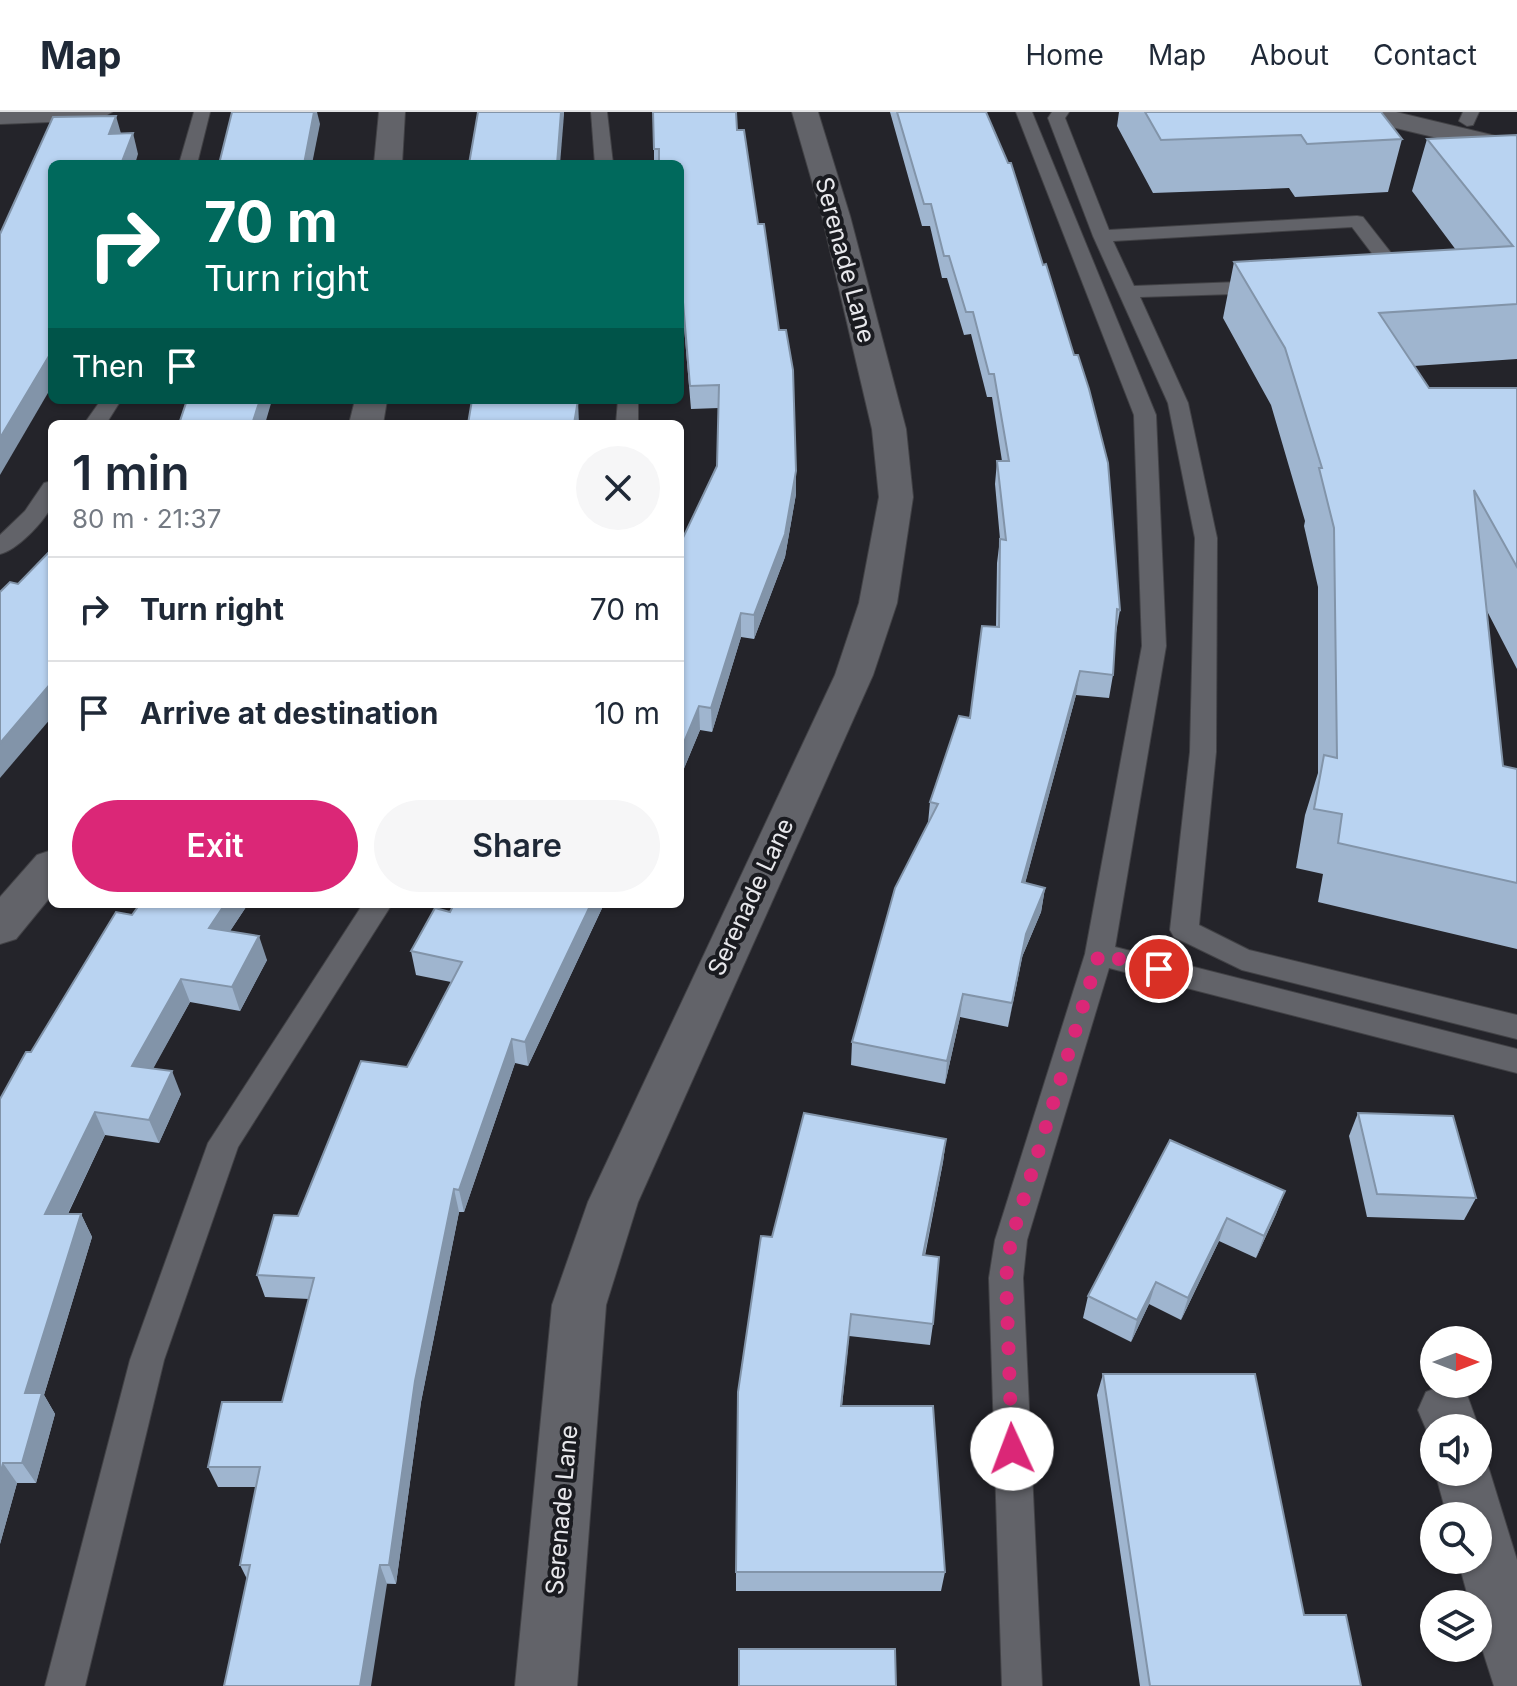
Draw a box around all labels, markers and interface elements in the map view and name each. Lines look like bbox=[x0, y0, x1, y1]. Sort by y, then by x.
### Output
text: Map bbox=[40, 32, 121, 78]
text: Home bbox=[1025, 38, 1104, 72]
text: Map bbox=[1148, 38, 1206, 72]
text: About bbox=[1250, 38, 1329, 72]
text: Contact bbox=[1373, 38, 1477, 72]
street label: Serenade Lane bbox=[809, 174, 882, 346]
text: 70 m bbox=[204, 188, 338, 256]
icon: right bbox=[72, 192, 176, 296]
text: Turn right bbox=[204, 256, 369, 300]
icon: arrive bbox=[160, 344, 204, 388]
text: Then bbox=[72, 348, 144, 384]
text: 1 min bbox=[72, 443, 190, 502]
button: close bbox=[576, 446, 660, 530]
text: 80 m · 21:37 bbox=[72, 503, 221, 534]
icon: right bbox=[72, 587, 116, 631]
text: Turn right bbox=[140, 591, 284, 627]
text: 70 m bbox=[590, 591, 660, 627]
icon: arrive bbox=[72, 691, 116, 735]
text: Arrive at destination bbox=[140, 695, 438, 731]
text: 10 m bbox=[594, 695, 660, 731]
button: Exit bbox=[72, 800, 358, 892]
button: Share bbox=[374, 800, 660, 892]
street label: Serenade Lane bbox=[701, 813, 800, 980]
pin bbox=[1125, 935, 1193, 1003]
icon: arrive bbox=[1137, 947, 1181, 991]
north arrow bbox=[1420, 1326, 1492, 1398]
map controls bbox=[1420, 1326, 1492, 1662]
position arrow bbox=[970, 1407, 1054, 1491]
button: sound bbox=[1420, 1414, 1492, 1486]
street label: Serenade Lane bbox=[540, 1424, 583, 1596]
button: search bbox=[1420, 1502, 1492, 1574]
button: layers bbox=[1420, 1590, 1492, 1662]

